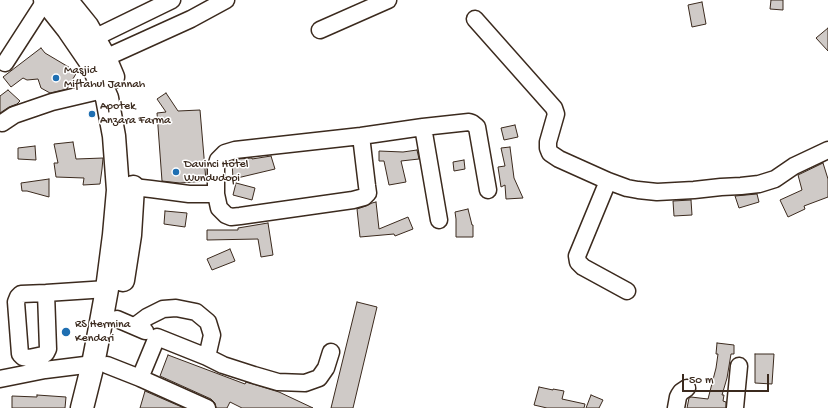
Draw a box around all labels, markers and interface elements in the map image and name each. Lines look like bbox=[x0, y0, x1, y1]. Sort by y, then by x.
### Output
place label: Masjid Miftahul Jannah bbox=[64, 64, 145, 92]
marker: Masjid Miftahul Jannah bbox=[51, 73, 61, 83]
place label: Apotek Anzara Farma bbox=[100, 100, 171, 128]
marker: Apotek Anzara Farma bbox=[87, 109, 97, 119]
place label: Davinci Hotel Wundudopi bbox=[184, 158, 248, 186]
marker: Davinci Hotel Wundudopi bbox=[171, 167, 181, 177]
place label: RS Hermina Kendari bbox=[75, 318, 130, 346]
marker: RS Hermina Kendari bbox=[60, 326, 72, 338]
scale bar bbox=[684, 366, 771, 392]
text: 50 m bbox=[689, 374, 714, 388]

